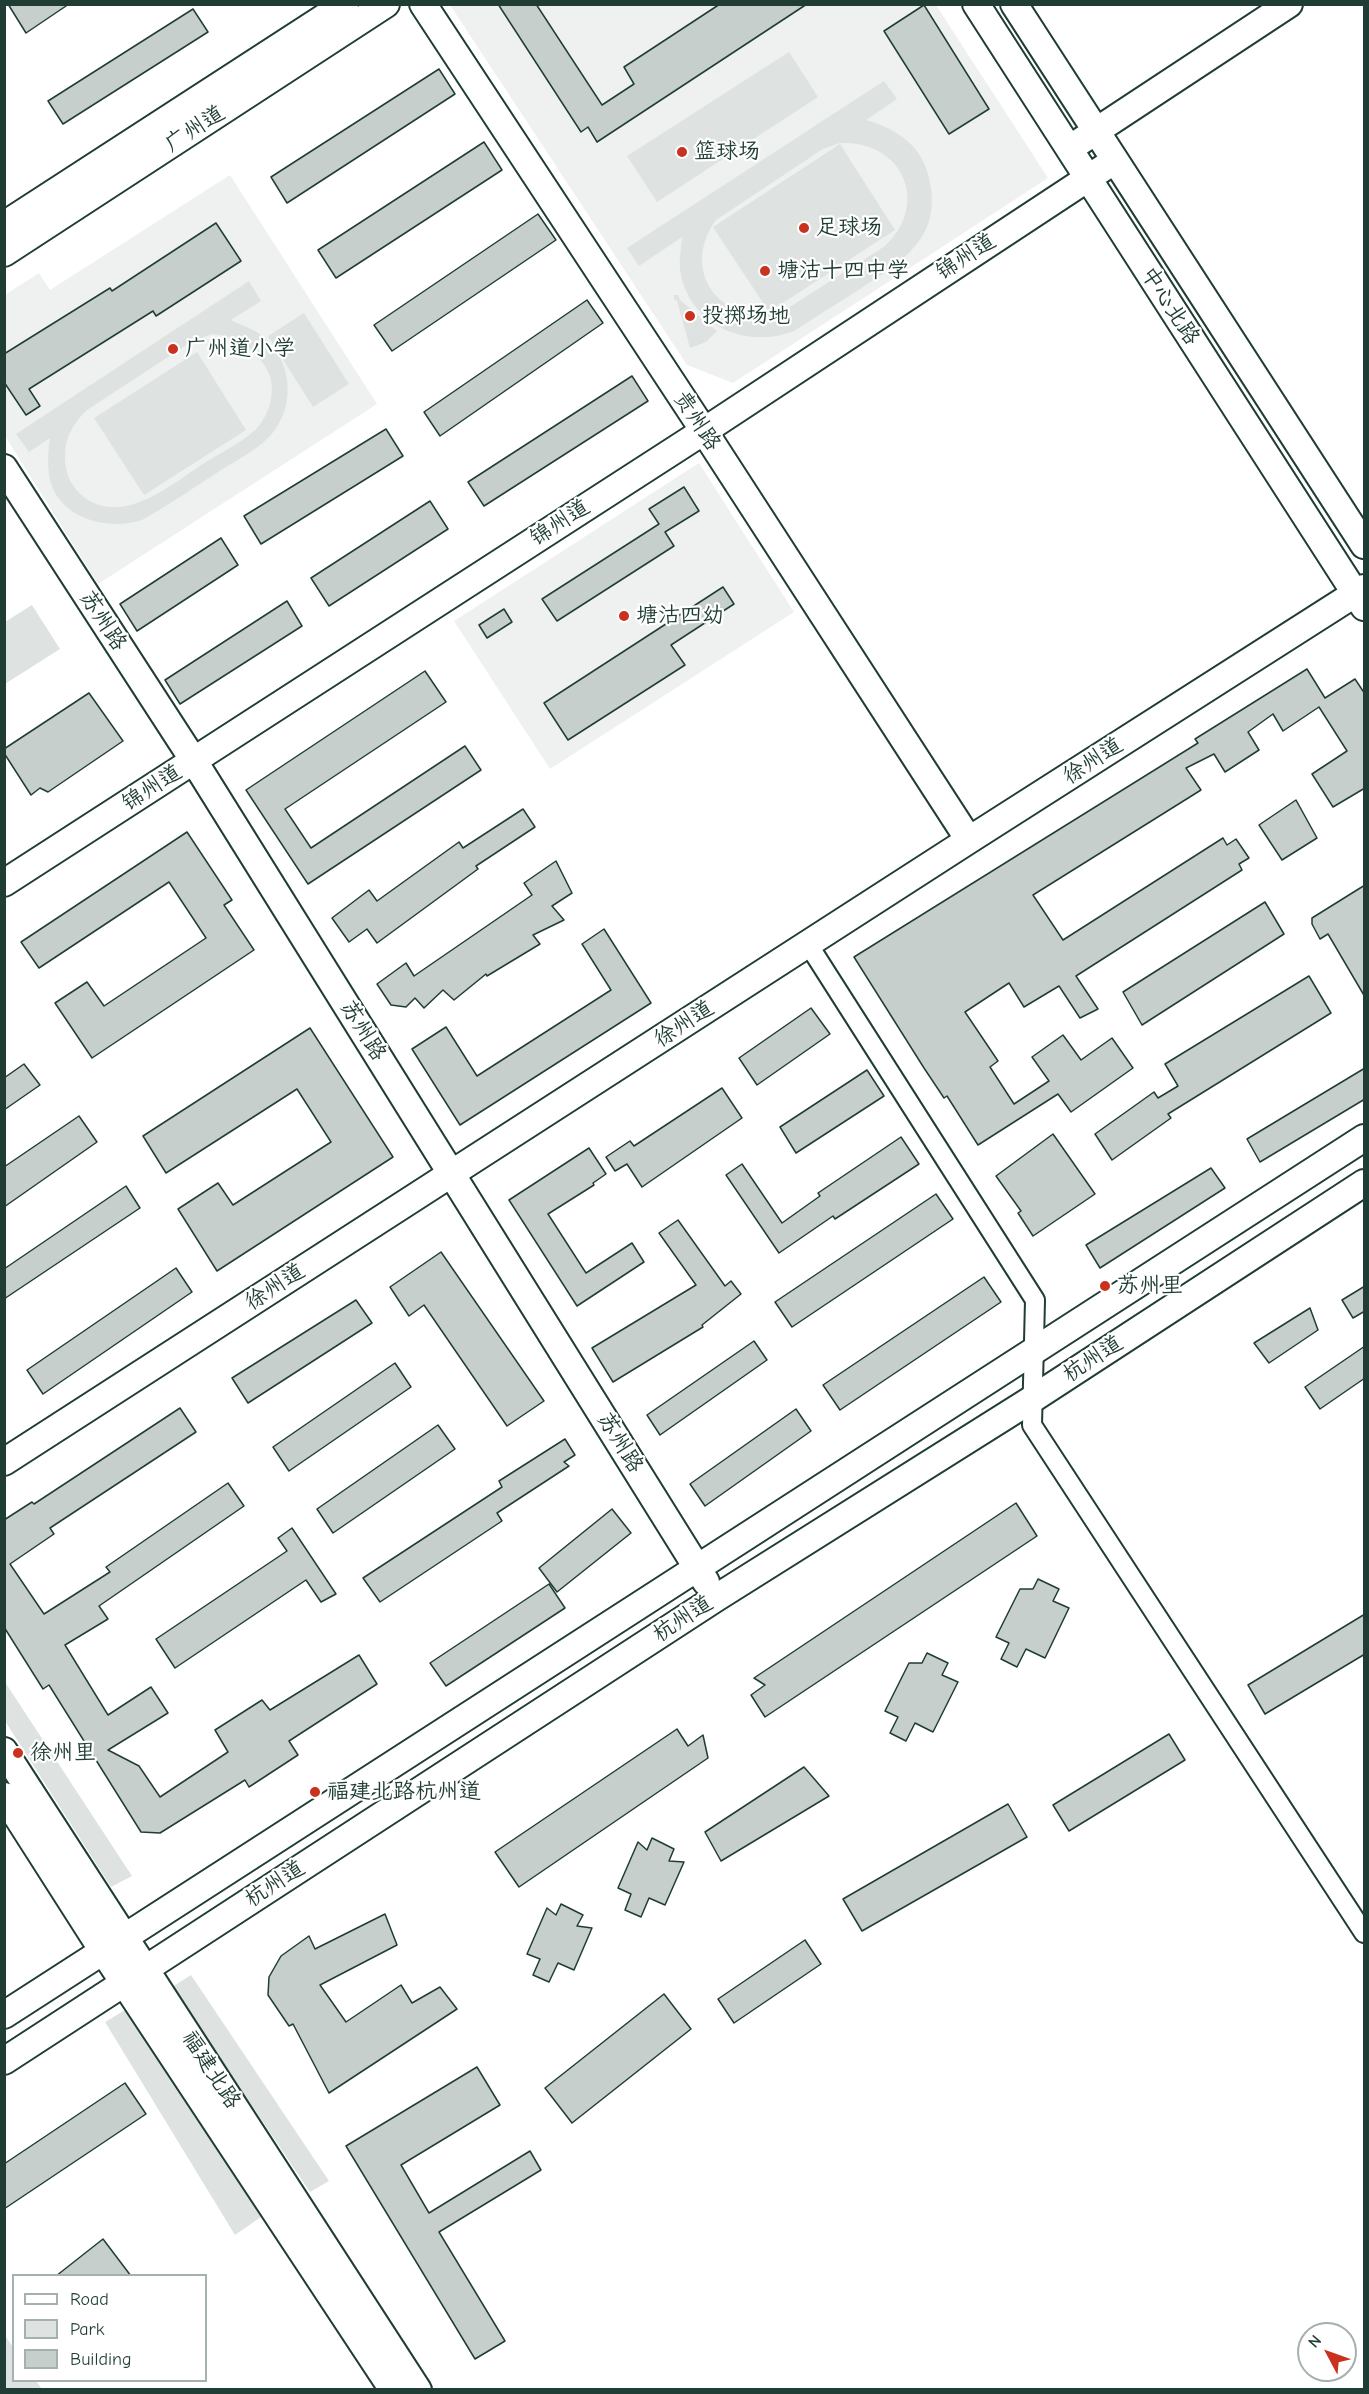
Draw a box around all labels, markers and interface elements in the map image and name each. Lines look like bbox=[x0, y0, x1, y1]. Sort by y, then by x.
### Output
street label: 广州道 bbox=[160, 100, 230, 158]
place label: 篮球场 bbox=[694, 139, 760, 165]
marker: 篮球场 bbox=[675, 145, 689, 159]
place label: 足球场 bbox=[816, 215, 882, 241]
marker: 足球场 bbox=[797, 221, 811, 235]
street label: 锦州道 bbox=[931, 228, 1001, 286]
place label: 塘沽十四中学 bbox=[777, 258, 909, 284]
street label: 中心北路 bbox=[1135, 262, 1205, 350]
marker: 塘沽十四中学 bbox=[758, 264, 772, 278]
place label: 投掷场地 bbox=[702, 303, 790, 329]
marker: 投掷场地 bbox=[683, 309, 697, 323]
place label: 广州道小学 bbox=[185, 336, 295, 362]
marker: 广州道小学 bbox=[166, 342, 180, 356]
street label: 贵州路 bbox=[668, 386, 726, 456]
street label: 锦州道 bbox=[525, 494, 595, 552]
street label: 苏州路 bbox=[74, 586, 132, 656]
place label: 塘沽四幼 bbox=[636, 603, 724, 629]
marker: 塘沽四幼 bbox=[617, 609, 631, 623]
street label: 徐州道 bbox=[1058, 732, 1128, 790]
street label: 锦州道 bbox=[117, 759, 187, 817]
street label: 徐州道 bbox=[649, 995, 719, 1053]
street label: 苏州路 bbox=[334, 996, 392, 1066]
street label: 徐州道 bbox=[240, 1258, 310, 1316]
place label: 苏州里 bbox=[1117, 1273, 1183, 1299]
marker: 苏州里 bbox=[1098, 1279, 1112, 1293]
street label: 杭州道 bbox=[1058, 1330, 1128, 1388]
street label: 苏州路 bbox=[591, 1408, 649, 1478]
street label: 杭州道 bbox=[648, 1590, 718, 1648]
place label: 徐州里 bbox=[30, 1740, 96, 1766]
marker: 徐州里 bbox=[11, 1746, 25, 1760]
place label: 福建北路杭州道 bbox=[327, 1779, 481, 1805]
marker: 福建北路杭州道 bbox=[308, 1785, 322, 1799]
street label: 杭州道 bbox=[240, 1855, 310, 1913]
street label: 福建北路 bbox=[176, 2026, 246, 2114]
legend bbox=[12, 2274, 207, 2382]
text: Road bbox=[70, 2289, 109, 2310]
text: Park bbox=[70, 2319, 104, 2340]
north arrow bbox=[1297, 2322, 1357, 2382]
text: N bbox=[1305, 2332, 1325, 2351]
text: Building bbox=[70, 2349, 132, 2370]

